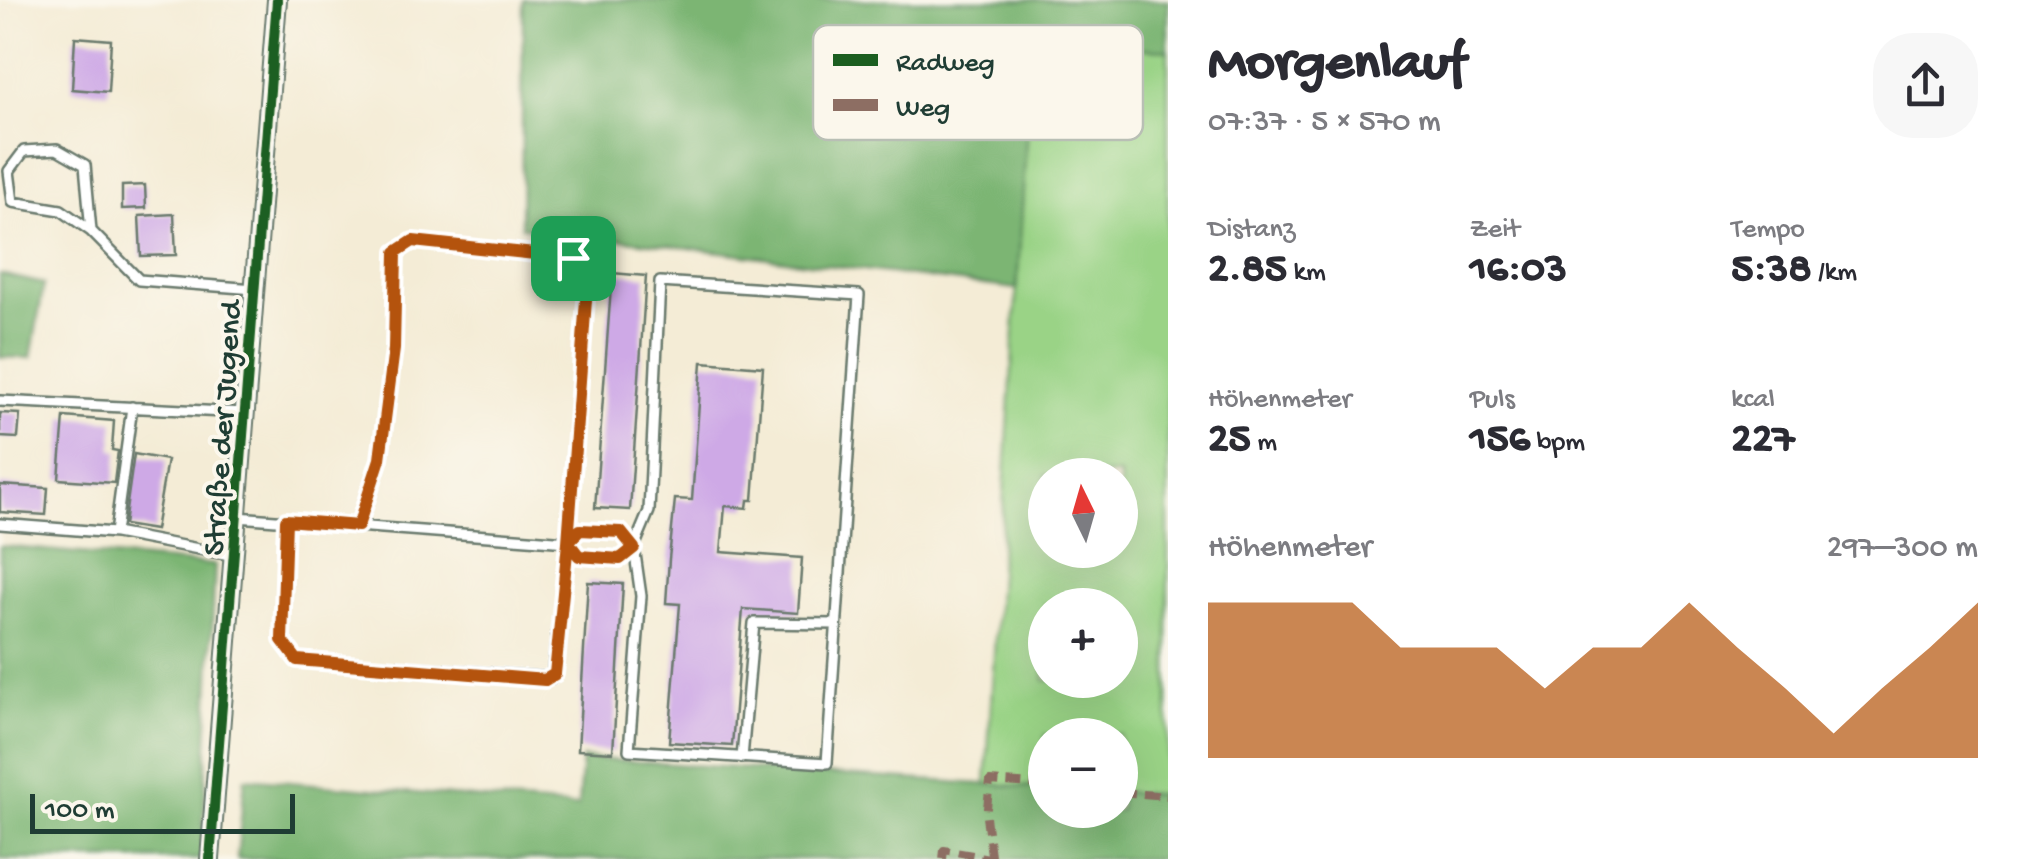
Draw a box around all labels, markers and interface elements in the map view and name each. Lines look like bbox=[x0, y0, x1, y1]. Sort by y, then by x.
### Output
legend bbox=[813, 25, 1143, 140]
button: share bbox=[1873, 33, 1978, 138]
text: Morgenlauf bbox=[1208, 34, 1465, 98]
text: Radweg bbox=[896, 48, 995, 81]
text: Weg bbox=[896, 93, 950, 126]
text: 07:37 · 5 × 570 m bbox=[1208, 104, 1441, 142]
text: Distanz bbox=[1208, 214, 1295, 247]
text: Zeit bbox=[1470, 214, 1520, 247]
text: Tempo bbox=[1731, 214, 1805, 247]
pin bbox=[531, 216, 616, 301]
icon: arrive bbox=[546, 231, 601, 286]
text: 2.85 bbox=[1208, 247, 1287, 296]
text: 16:03 bbox=[1470, 247, 1567, 296]
text: 5:38 bbox=[1731, 247, 1811, 296]
text: km bbox=[1287, 257, 1326, 290]
text: /km bbox=[1811, 257, 1857, 290]
street label: Straße der Jugend bbox=[197, 297, 253, 557]
text: Höhenmeter bbox=[1208, 384, 1351, 417]
text: Puls bbox=[1470, 384, 1515, 417]
text: kcal bbox=[1731, 384, 1775, 417]
text: 25 bbox=[1208, 417, 1251, 466]
text: 156 bbox=[1470, 417, 1530, 466]
text: 227 bbox=[1731, 417, 1794, 466]
text: m bbox=[1251, 427, 1277, 460]
text: bpm bbox=[1530, 427, 1585, 460]
north arrow bbox=[1028, 458, 1138, 568]
map controls bbox=[1028, 458, 1138, 828]
text: Höhenmeter bbox=[1208, 530, 1372, 568]
text: 297–300 m bbox=[1827, 530, 1978, 568]
button: + bbox=[1028, 588, 1138, 698]
button: − bbox=[1028, 718, 1138, 828]
scale bar bbox=[30, 789, 295, 834]
text: 100 m bbox=[45, 795, 115, 828]

